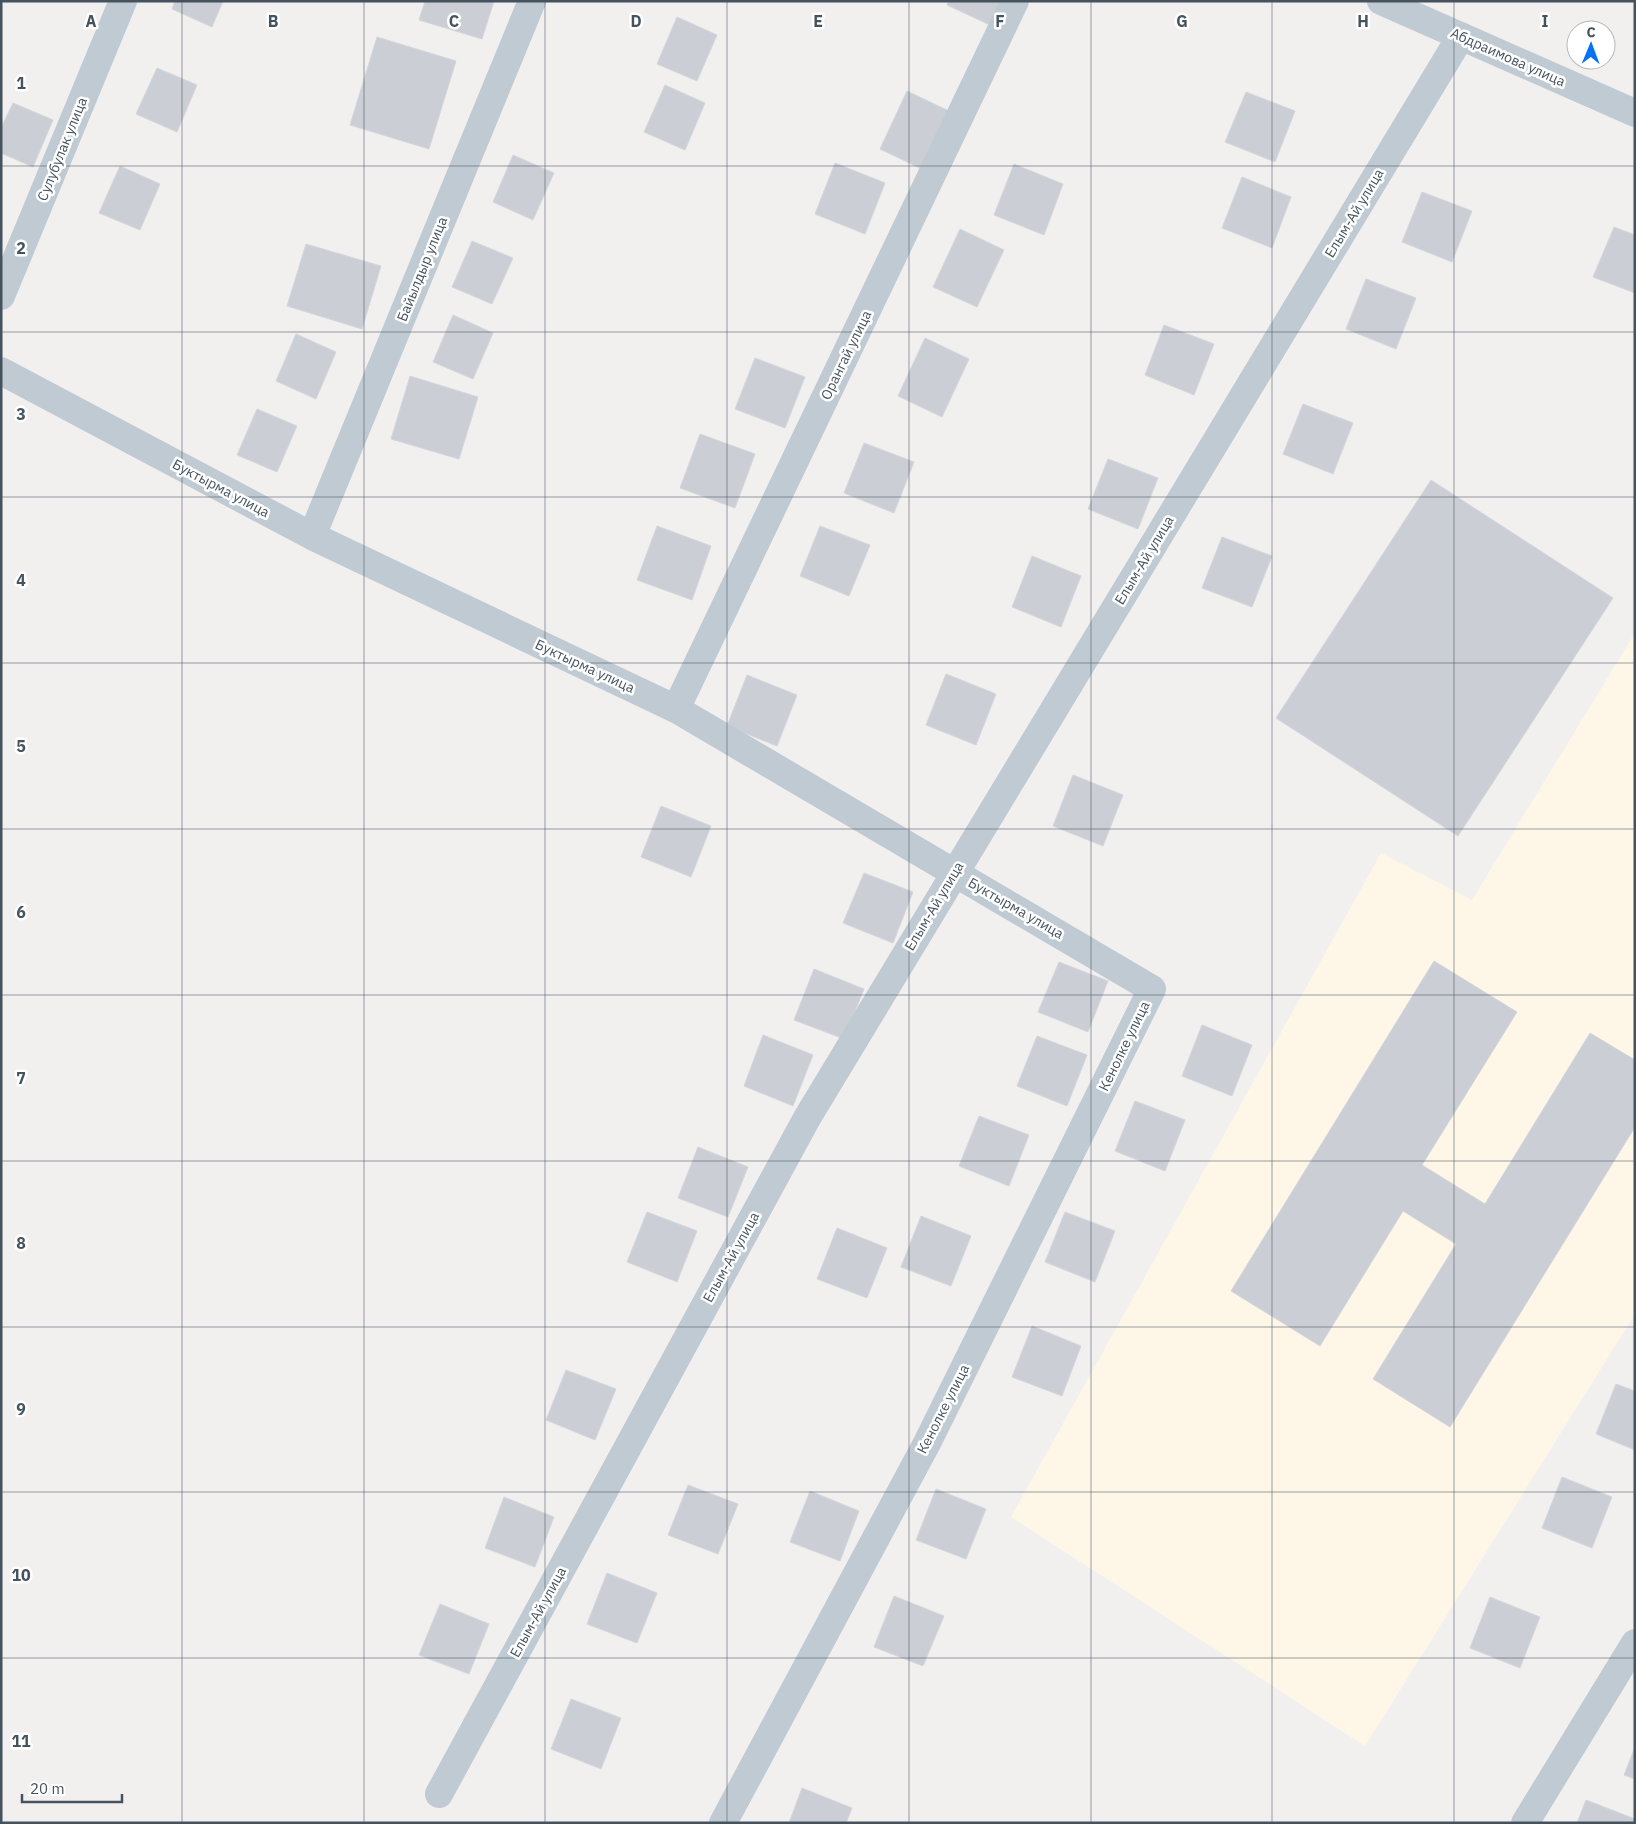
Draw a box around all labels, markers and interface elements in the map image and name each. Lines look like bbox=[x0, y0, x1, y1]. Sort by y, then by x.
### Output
text: A bbox=[86, 11, 97, 31]
text: B bbox=[268, 11, 279, 31]
text: C bbox=[449, 11, 459, 31]
text: D bbox=[630, 11, 642, 31]
text: E bbox=[813, 11, 823, 31]
text: F bbox=[995, 11, 1005, 31]
text: G bbox=[1176, 11, 1188, 31]
text: H bbox=[1357, 11, 1369, 31]
text: I bbox=[1542, 11, 1549, 31]
north arrow bbox=[1566, 20, 1616, 70]
text: С bbox=[1587, 23, 1596, 41]
street label: Абдраимова улица bbox=[1448, 24, 1569, 91]
text: 1 bbox=[16, 73, 26, 93]
street label: Сулубулак улица bbox=[33, 94, 91, 203]
street label: Елым-Ай улица bbox=[1320, 165, 1388, 261]
street label: Байылдыр улица bbox=[393, 214, 451, 324]
text: 2 bbox=[16, 238, 26, 258]
street label: Орангай улица bbox=[817, 307, 876, 403]
text: 3 bbox=[16, 404, 26, 424]
street label: Буктырма улица bbox=[169, 455, 273, 521]
street label: Елым-Ай улица bbox=[1110, 512, 1178, 608]
text: 4 bbox=[16, 570, 26, 590]
street label: Буктырма улица bbox=[532, 635, 638, 697]
text: 5 bbox=[16, 736, 26, 756]
street label: Елым-Ай улица bbox=[900, 858, 968, 954]
street label: Буктырма улица bbox=[965, 873, 1068, 943]
text: 6 bbox=[16, 902, 26, 922]
street label: Кенолке улица bbox=[1094, 998, 1154, 1094]
text: 7 bbox=[16, 1068, 26, 1088]
street label: Елым-Ай улица bbox=[699, 1208, 763, 1305]
text: 8 bbox=[16, 1233, 26, 1253]
street label: Кенолке улица bbox=[913, 1361, 973, 1457]
text: 9 bbox=[16, 1399, 26, 1419]
street label: Елым-Ай улица bbox=[506, 1563, 570, 1660]
text: 10 bbox=[11, 1565, 31, 1585]
text: 11 bbox=[11, 1731, 31, 1751]
scale bar bbox=[22, 1772, 122, 1804]
text: 20 m bbox=[30, 1779, 65, 1798]

